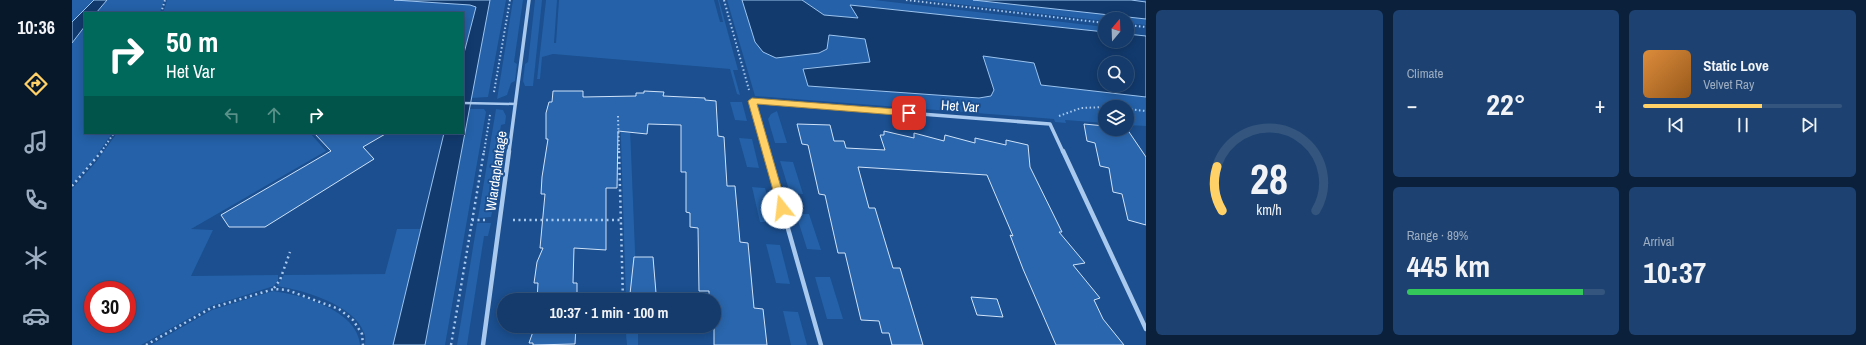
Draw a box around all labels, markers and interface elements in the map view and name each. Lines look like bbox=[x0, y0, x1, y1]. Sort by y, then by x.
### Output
north arrow bbox=[1098, 12, 1134, 48]
map controls bbox=[1098, 12, 1134, 136]
text: 10:36 bbox=[17, 15, 55, 40]
text: 50 m bbox=[166, 23, 218, 61]
icon: right bbox=[100, 28, 152, 80]
text: Static Love bbox=[1703, 55, 1769, 76]
button: search bbox=[1098, 56, 1134, 92]
text: Het Var bbox=[166, 59, 215, 84]
text: Climate bbox=[1407, 65, 1443, 82]
icon: directions bbox=[22, 70, 50, 98]
text: Velvet Ray bbox=[1703, 76, 1754, 93]
text: 22° bbox=[1486, 84, 1526, 124]
text: − bbox=[1407, 90, 1417, 120]
text: + bbox=[1595, 90, 1605, 120]
pin bbox=[892, 96, 926, 130]
street label: Het Var bbox=[940, 96, 980, 116]
button: layers bbox=[1098, 100, 1134, 136]
icon: arrive bbox=[898, 102, 920, 124]
icon: left bbox=[221, 104, 243, 126]
icon: ahead bbox=[263, 104, 285, 126]
icon: right bbox=[305, 104, 327, 126]
icon: previous bbox=[1665, 114, 1687, 136]
icon: pause bbox=[1732, 114, 1754, 136]
icon: next bbox=[1798, 114, 1820, 136]
icon: music bbox=[22, 128, 50, 156]
street label: Wiardaplantage bbox=[481, 130, 511, 212]
text: 28 bbox=[1250, 150, 1288, 206]
icon: phone bbox=[22, 186, 50, 214]
position arrow bbox=[761, 187, 803, 229]
text: km/h bbox=[1257, 199, 1282, 218]
text: Range · 89% bbox=[1407, 227, 1468, 244]
text: Arrival bbox=[1643, 233, 1674, 250]
icon: climate bbox=[22, 244, 50, 272]
text: 445 km bbox=[1407, 246, 1490, 286]
text: 10:37 bbox=[1643, 252, 1706, 292]
speed limit sign: 30 bbox=[84, 281, 136, 333]
icon: car bbox=[22, 302, 50, 330]
text: 10:37 · 1 min · 100 m bbox=[550, 302, 668, 323]

